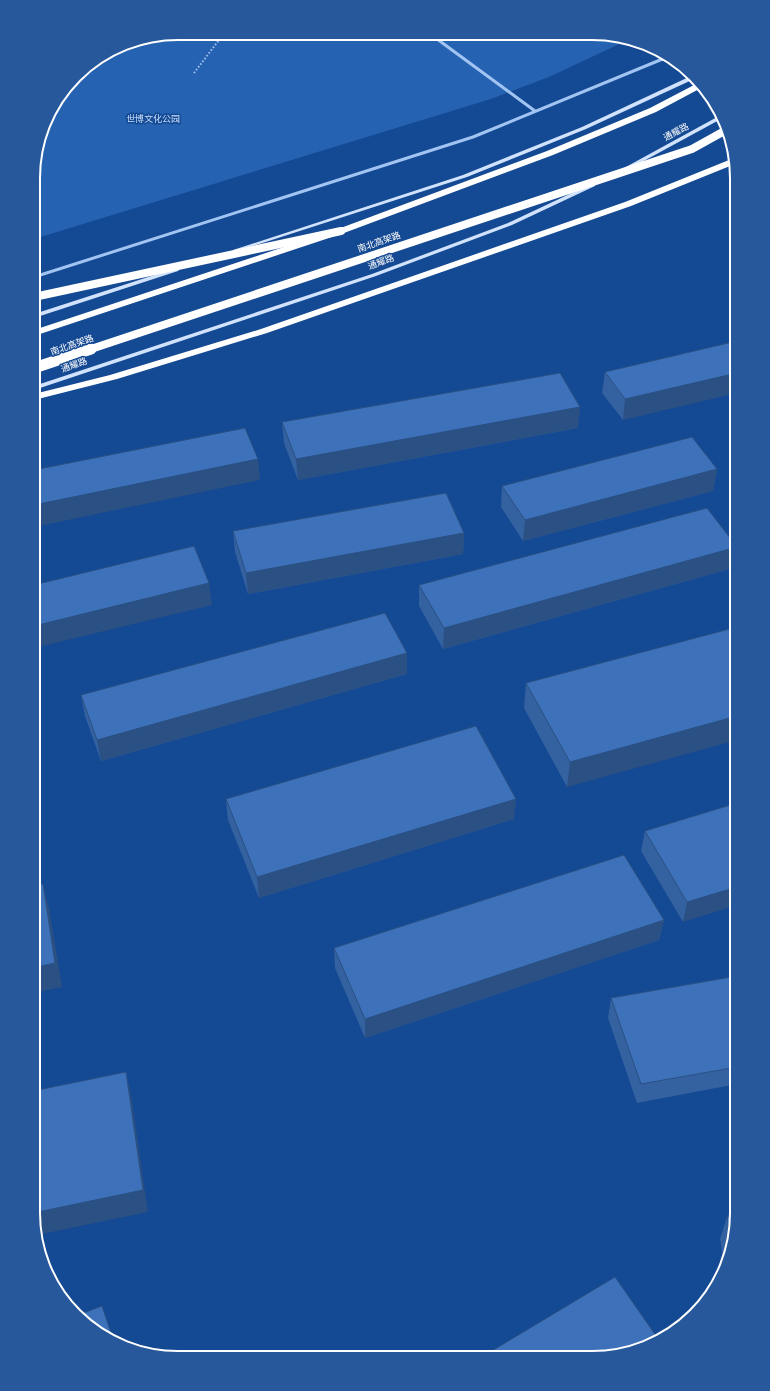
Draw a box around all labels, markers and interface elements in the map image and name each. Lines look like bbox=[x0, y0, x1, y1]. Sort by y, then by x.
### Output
park label: 世博文化公园 bbox=[126, 113, 180, 124]
street label: 通耀路 bbox=[662, 121, 690, 143]
street label: 南北高架路 bbox=[356, 230, 402, 254]
street label: 通耀路 bbox=[367, 253, 395, 271]
street label: 南北高架路 bbox=[49, 333, 95, 357]
street label: 通耀路 bbox=[60, 356, 88, 374]

